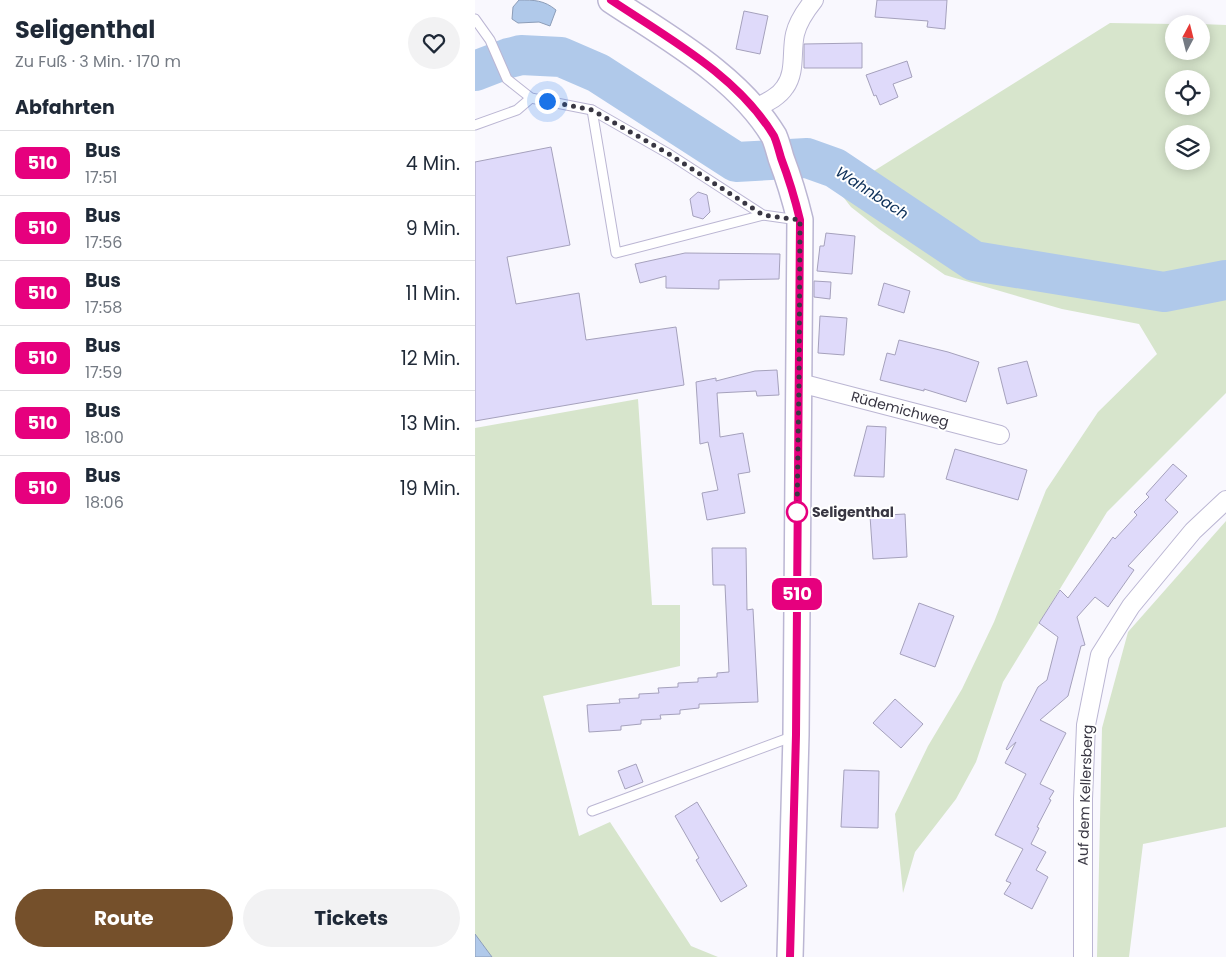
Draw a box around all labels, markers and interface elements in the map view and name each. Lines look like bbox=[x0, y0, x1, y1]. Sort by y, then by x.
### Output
text: Seligenthal bbox=[15, 13, 155, 46]
north arrow bbox=[1165, 15, 1210, 60]
map controls bbox=[1165, 15, 1210, 170]
button: heart bbox=[408, 17, 460, 69]
text: Zu Fuß · 3 Min. · 170 m bbox=[15, 50, 181, 73]
button: locate bbox=[1165, 70, 1210, 115]
your location bbox=[535, 89, 560, 114]
text: Abfahrten bbox=[15, 94, 115, 121]
button: layers bbox=[1165, 125, 1210, 170]
text: Bus bbox=[85, 137, 121, 164]
text: 510 bbox=[27, 150, 58, 175]
text: 4 Min. bbox=[406, 150, 460, 177]
water label: Wahnbach bbox=[832, 161, 913, 224]
text: 17:51 bbox=[85, 166, 117, 189]
text: Bus bbox=[85, 202, 121, 229]
text: 510 bbox=[27, 215, 58, 240]
text: 9 Min. bbox=[406, 215, 460, 242]
text: 17:56 bbox=[85, 231, 122, 254]
text: Bus bbox=[85, 267, 121, 294]
text: 510 bbox=[27, 280, 58, 305]
text: 11 Min. bbox=[406, 280, 460, 307]
text: 17:58 bbox=[85, 296, 122, 319]
text: Bus bbox=[85, 332, 121, 359]
text: 510 bbox=[27, 345, 58, 370]
text: 12 Min. bbox=[401, 345, 460, 372]
text: 17:59 bbox=[85, 361, 122, 384]
street label: Rüdemichweg bbox=[849, 386, 951, 432]
text: Bus bbox=[85, 397, 121, 424]
text: 510 bbox=[27, 410, 58, 435]
text: 13 Min. bbox=[400, 410, 460, 437]
text: 18:00 bbox=[85, 426, 124, 449]
text: Bus bbox=[85, 462, 121, 489]
text: 510 bbox=[27, 475, 58, 500]
text: 19 Min. bbox=[400, 475, 460, 502]
text: 18:06 bbox=[85, 491, 124, 514]
marker: Seligenthal bbox=[786, 501, 808, 523]
place label: Seligenthal bbox=[812, 502, 894, 522]
line badge: 510 bbox=[768, 578, 826, 610]
text: 510 bbox=[782, 581, 812, 606]
street label: Auf dem Kellersberg bbox=[1073, 724, 1097, 866]
button: Route bbox=[15, 889, 233, 947]
button: Tickets bbox=[243, 889, 460, 947]

